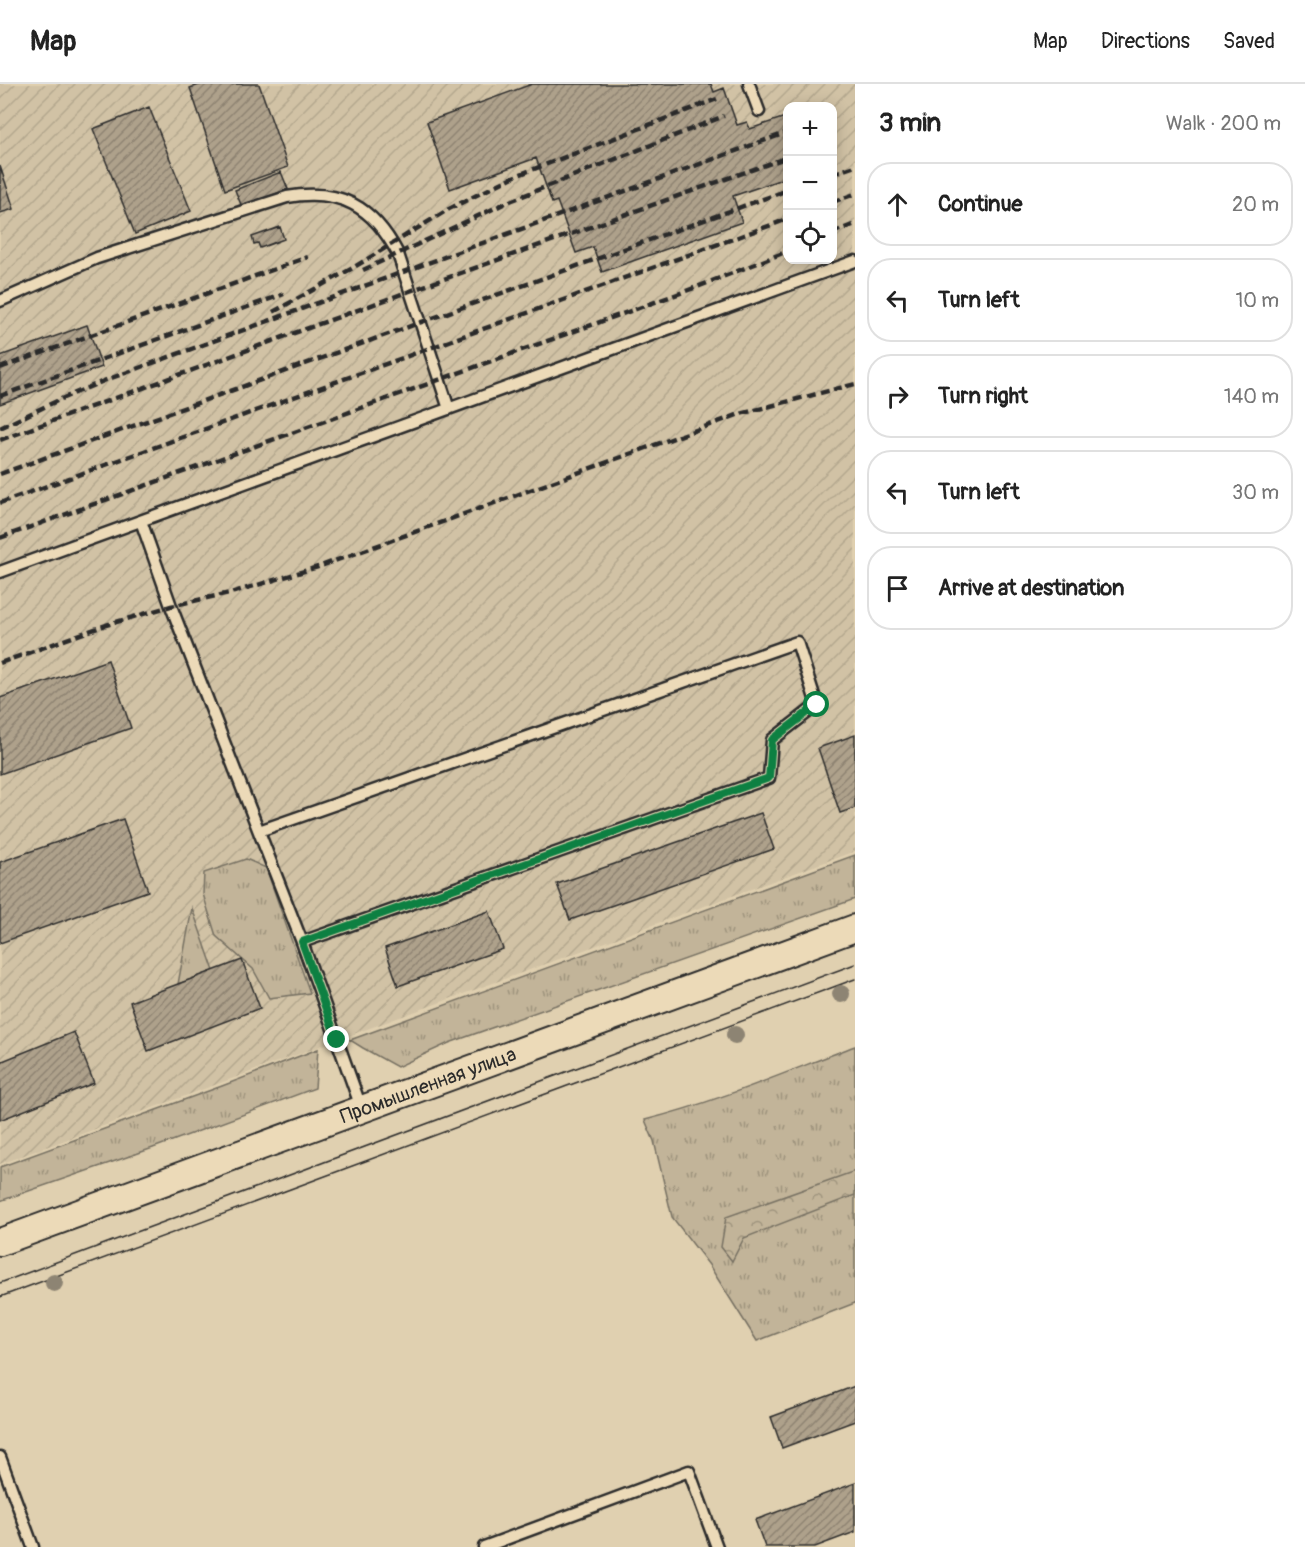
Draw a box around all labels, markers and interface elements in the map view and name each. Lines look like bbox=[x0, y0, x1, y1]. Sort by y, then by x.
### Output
text: Map bbox=[30, 24, 76, 59]
text: Map bbox=[1033, 28, 1068, 55]
text: Directions bbox=[1101, 28, 1190, 55]
text: Saved bbox=[1223, 28, 1275, 55]
map controls bbox=[783, 102, 837, 264]
button: + bbox=[783, 102, 837, 156]
text: 3 min bbox=[879, 107, 941, 139]
text: Walk · 200 m bbox=[1166, 111, 1281, 136]
button: − bbox=[783, 156, 837, 210]
icon: ahead bbox=[881, 188, 914, 221]
text: Continue bbox=[938, 190, 1022, 218]
text: 20 m bbox=[1232, 192, 1279, 217]
button: locate bbox=[783, 210, 837, 264]
icon: left bbox=[881, 284, 914, 317]
text: Turn left bbox=[938, 286, 1020, 314]
text: 10 m bbox=[1235, 288, 1279, 313]
icon: right bbox=[881, 380, 914, 413]
text: Turn right bbox=[938, 382, 1028, 410]
text: 140 m bbox=[1224, 384, 1279, 409]
icon: left bbox=[881, 476, 914, 509]
text: Turn left bbox=[938, 478, 1020, 506]
text: 30 m bbox=[1232, 480, 1279, 505]
icon: arrive bbox=[881, 572, 914, 605]
text: Arrive at destination bbox=[938, 574, 1124, 602]
route start bbox=[803, 691, 829, 717]
route end bbox=[323, 1026, 349, 1052]
street label: Промышленная улица bbox=[337, 1041, 520, 1129]

